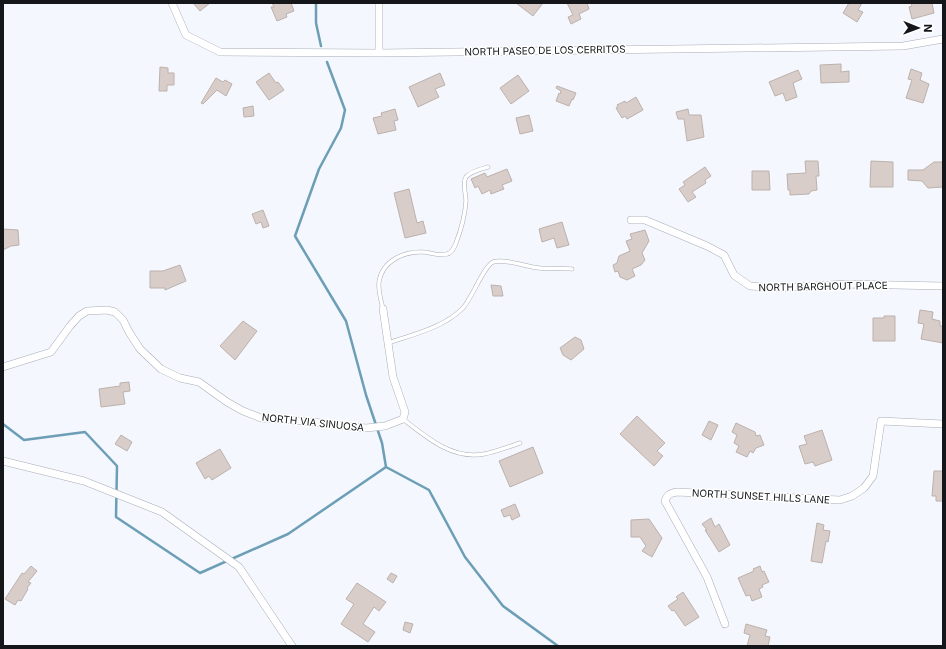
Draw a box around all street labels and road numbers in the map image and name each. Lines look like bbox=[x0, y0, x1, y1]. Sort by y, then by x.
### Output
street label: NORTH PASEO DE LOS CERRITOS bbox=[464, 43, 626, 57]
street label: NORTH BARGHOUT PLACE bbox=[758, 279, 888, 293]
street label: NORTH VIA SINUOSA bbox=[261, 411, 365, 433]
street label: NORTH SUNSET HILLS LANE bbox=[692, 486, 830, 506]

